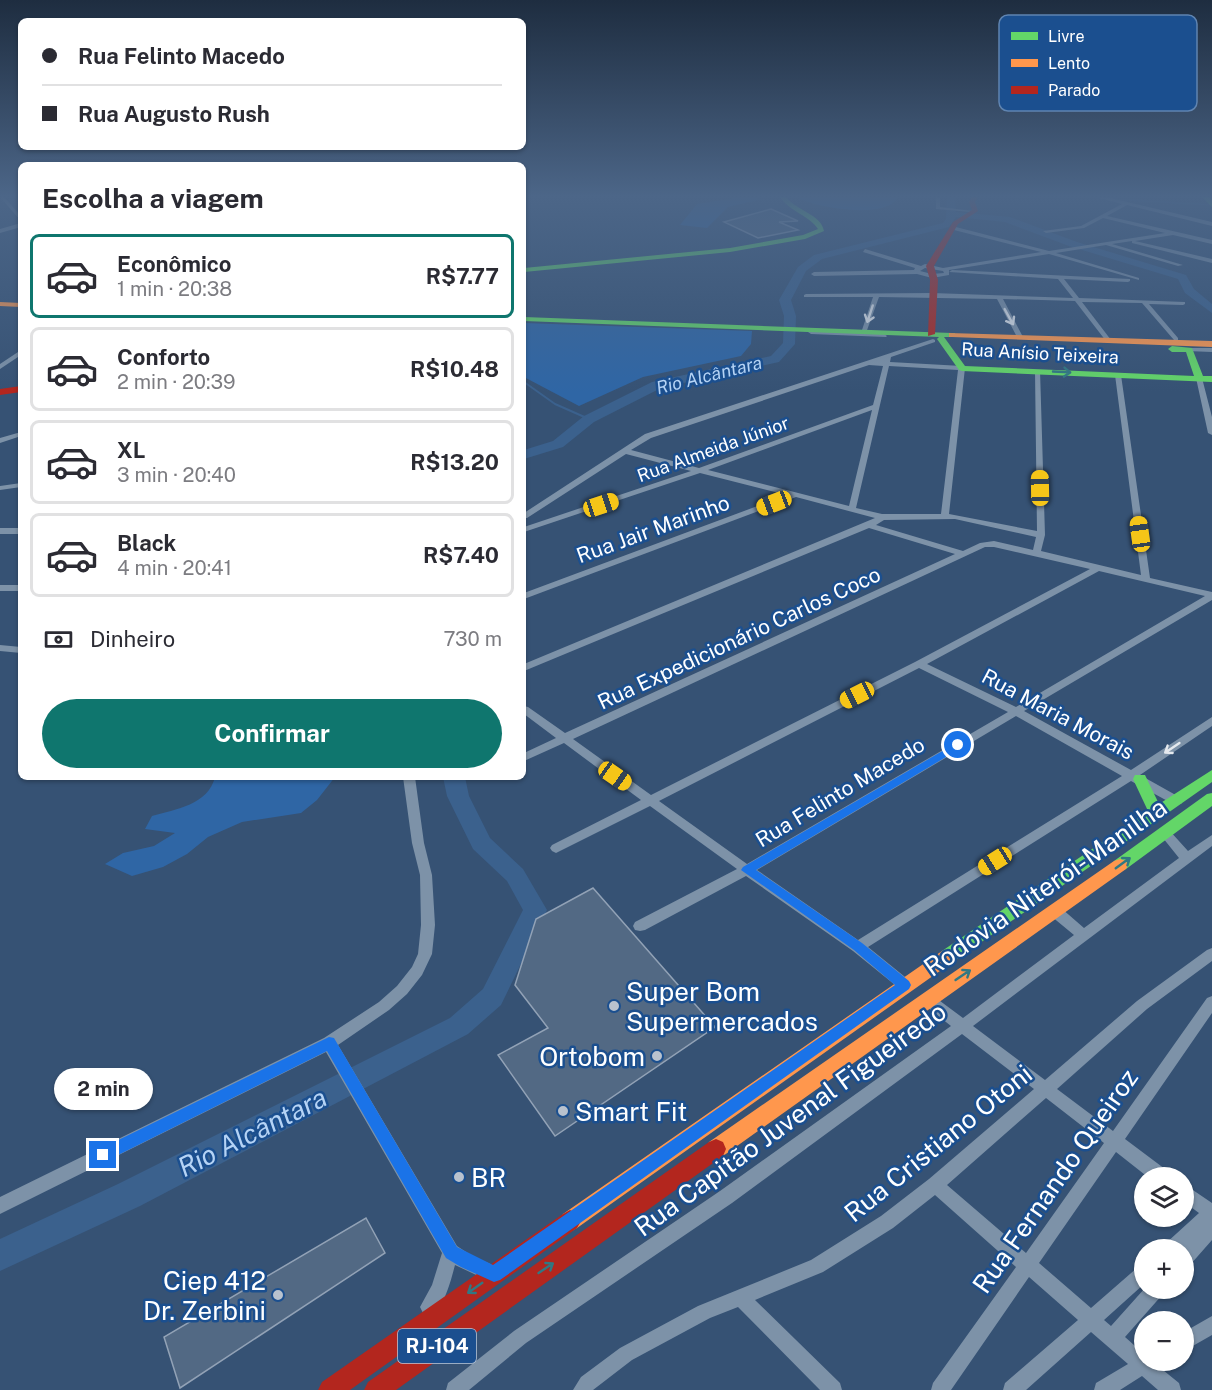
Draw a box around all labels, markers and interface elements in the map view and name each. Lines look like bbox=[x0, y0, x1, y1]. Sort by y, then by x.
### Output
legend bbox=[999, 15, 1197, 111]
text: Livre bbox=[1048, 27, 1084, 46]
text: Rua Felinto Macedo bbox=[78, 43, 285, 69]
text: Lento bbox=[1048, 54, 1090, 73]
text: Parado bbox=[1048, 81, 1100, 100]
text: Rua Augusto Rush bbox=[78, 101, 270, 127]
text: Escolha a viagem bbox=[42, 182, 264, 214]
icon: car bbox=[45, 249, 99, 303]
text: Econômico bbox=[117, 251, 232, 277]
text: R$7.77 bbox=[426, 263, 499, 289]
text: 1 min · 20:38 bbox=[117, 277, 232, 301]
one-way arrow bbox=[864, 304, 875, 323]
one-way arrow bbox=[1004, 307, 1015, 325]
street label: Rua Anísio Teixeira bbox=[961, 338, 1119, 368]
icon: car bbox=[45, 342, 99, 396]
text: Conforto bbox=[117, 344, 210, 370]
water label: Rio Alcântara bbox=[654, 352, 764, 398]
text: R$10.48 bbox=[410, 356, 499, 382]
one-way arrow bbox=[1052, 367, 1072, 378]
text: 2 min · 20:39 bbox=[117, 370, 236, 394]
street label: Rua Almeida Júnior bbox=[634, 412, 792, 486]
icon: car bbox=[45, 435, 99, 489]
text: XL bbox=[117, 437, 145, 463]
text: R$13.20 bbox=[410, 449, 499, 475]
text: 3 min · 20:40 bbox=[117, 463, 236, 487]
car bbox=[1031, 470, 1049, 506]
car bbox=[754, 488, 794, 518]
street label: Rua Jair Marinho bbox=[573, 490, 733, 568]
car bbox=[581, 491, 621, 519]
car bbox=[1129, 515, 1151, 553]
icon: car bbox=[45, 528, 99, 582]
text: Black bbox=[117, 530, 176, 556]
text: R$7.40 bbox=[423, 542, 499, 568]
text: 4 min · 20:41 bbox=[117, 556, 232, 580]
street label: Rua Expedicionário Carlos Coco bbox=[594, 561, 884, 715]
icon: cash bbox=[42, 623, 75, 656]
text: Dinheiro bbox=[90, 626, 175, 652]
text: 730 m bbox=[444, 627, 502, 651]
street label: Rua Maria Morais bbox=[978, 663, 1138, 765]
car bbox=[837, 679, 877, 711]
button: Confirmar bbox=[42, 699, 502, 768]
route start bbox=[944, 731, 971, 758]
street label: Rua Felinto Macedo bbox=[751, 732, 929, 852]
one-way arrow bbox=[1164, 742, 1181, 754]
car bbox=[595, 758, 635, 794]
street label: Rodovia Niterói-Manilha bbox=[918, 791, 1172, 983]
car bbox=[975, 844, 1015, 878]
one-way arrow bbox=[1115, 857, 1131, 869]
one-way arrow bbox=[955, 969, 971, 981]
place label: Super Bom Supermercados bbox=[626, 976, 818, 1037]
street label: Rua Capitão Juvenal Figueiredo bbox=[628, 995, 952, 1243]
marker: Super Bom Supermercados bbox=[607, 999, 621, 1013]
place label: Ortobom bbox=[539, 1041, 645, 1072]
marker: Ortobom bbox=[650, 1049, 664, 1063]
street label: Rua Cristiano Otoni bbox=[838, 1058, 1038, 1228]
street label: Rua Fernando Queiroz bbox=[966, 1063, 1144, 1299]
callout: 2 min bbox=[54, 1068, 152, 1110]
text: 2 min bbox=[77, 1077, 130, 1101]
water label: Rio Alcântara bbox=[172, 1081, 332, 1183]
place label: Smart Fit bbox=[575, 1096, 687, 1127]
marker: Smart Fit bbox=[556, 1104, 570, 1118]
route end bbox=[89, 1141, 116, 1168]
place label: BR bbox=[471, 1162, 506, 1193]
map controls bbox=[1134, 1167, 1194, 1371]
button: layers bbox=[1134, 1167, 1194, 1227]
marker: BR bbox=[452, 1170, 466, 1184]
button: + bbox=[1134, 1239, 1194, 1299]
one-way arrow bbox=[537, 1262, 554, 1274]
place label: Ciep 412 Dr. Zerbini bbox=[143, 1265, 266, 1326]
one-way arrow bbox=[467, 1282, 483, 1294]
marker: Ciep 412 Dr. Zerbini bbox=[271, 1288, 285, 1302]
button: − bbox=[1134, 1311, 1194, 1371]
road number: RJ-104 bbox=[398, 1329, 476, 1363]

